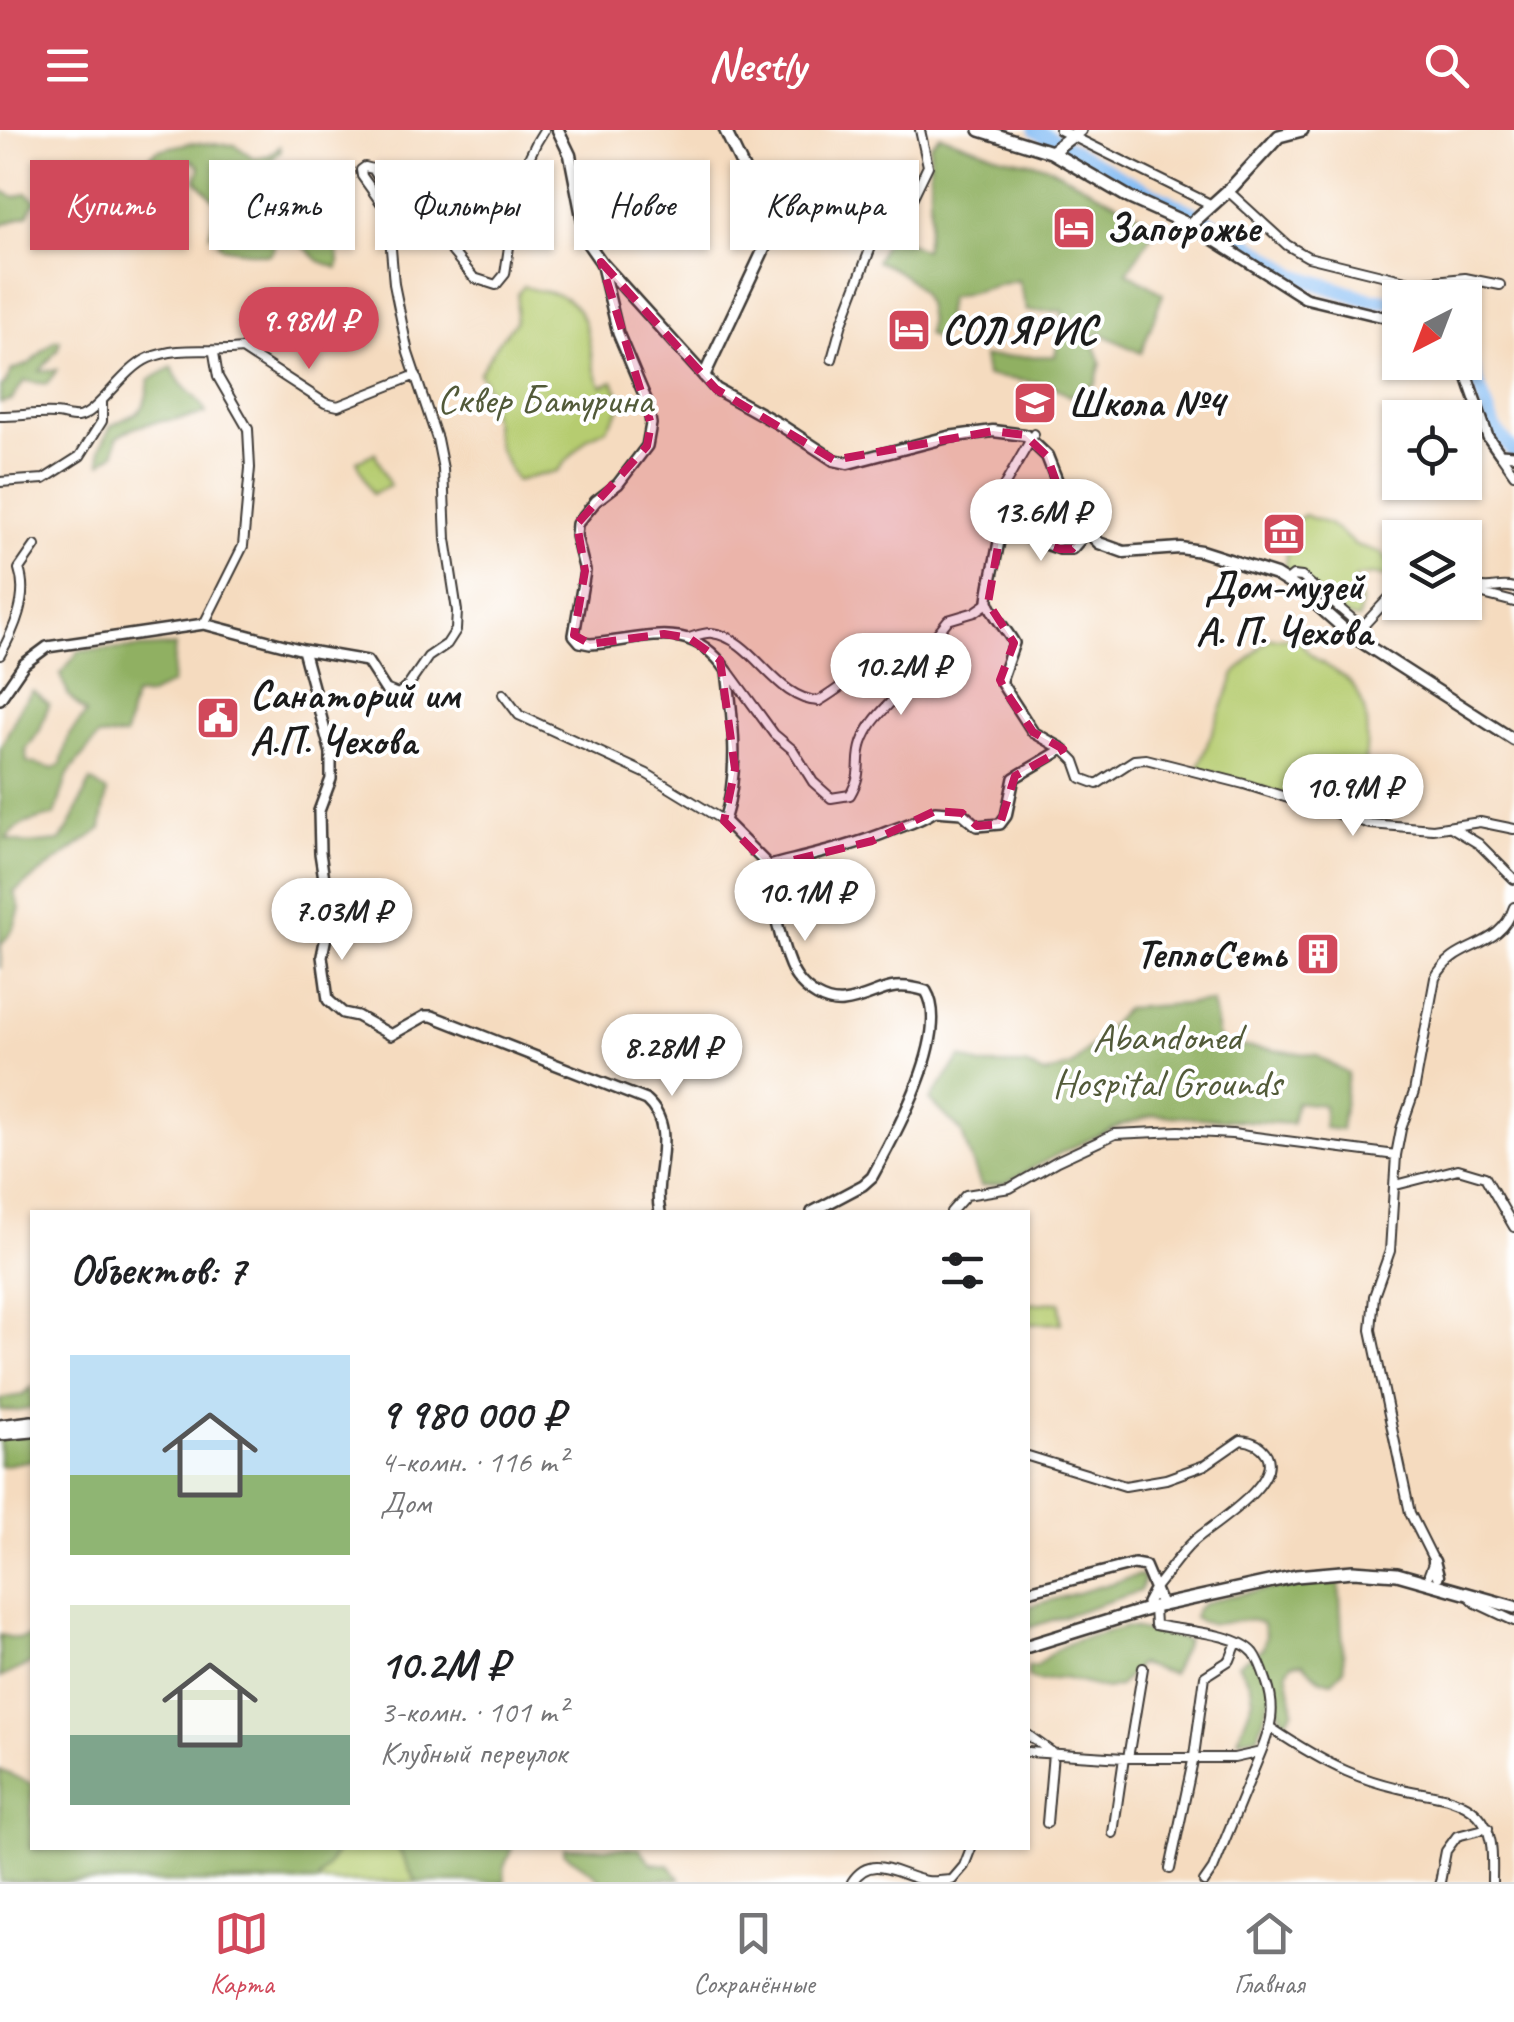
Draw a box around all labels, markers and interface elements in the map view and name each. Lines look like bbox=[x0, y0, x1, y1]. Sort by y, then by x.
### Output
text: Nestly bbox=[708, 37, 806, 94]
icon: menu bbox=[40, 38, 95, 93]
icon: search bbox=[1419, 38, 1474, 93]
chip: Купить bbox=[30, 160, 189, 250]
chip: Снять bbox=[209, 160, 355, 250]
chip: Фильтры bbox=[375, 160, 554, 250]
chip: Новое bbox=[574, 160, 710, 250]
chip: Квартира bbox=[730, 160, 919, 250]
place label: Запорожье bbox=[1106, 203, 1263, 253]
hotel icon: Запорожье bbox=[1051, 205, 1097, 251]
north arrow bbox=[1382, 280, 1482, 380]
map controls bbox=[1382, 280, 1482, 620]
pin: 9.98M ₽ bbox=[217, 287, 401, 372]
text: 9.98M ₽ bbox=[261, 299, 357, 340]
place label: СОЛЯРИС bbox=[942, 305, 1101, 355]
hotel icon: СОЛЯРИС bbox=[886, 307, 932, 353]
park label: Сквер Батурина bbox=[437, 375, 656, 425]
place label: Школа №4 bbox=[1068, 378, 1229, 428]
school or university icon: Школа №4 bbox=[1012, 380, 1058, 426]
button: locate bbox=[1382, 400, 1482, 500]
pin: 13.6M ₽ bbox=[949, 479, 1133, 564]
text: 13.6M ₽ bbox=[992, 491, 1090, 532]
museum icon: Дом-музей А. П. Чехова bbox=[1261, 511, 1307, 557]
button: layers bbox=[1382, 520, 1482, 620]
place label: Дом-музей А. П. Чехова bbox=[1196, 561, 1376, 657]
pin: 10.2M ₽ bbox=[809, 633, 993, 718]
text: 10.2M ₽ bbox=[852, 645, 950, 686]
place label: Санаторий им А.П. Чехова bbox=[250, 670, 462, 766]
public building icon: Санаторий им А.П. Чехова bbox=[195, 695, 241, 741]
pin: 10.9M ₽ bbox=[1261, 754, 1445, 839]
text: 10.9M ₽ bbox=[1305, 766, 1401, 807]
pin: 10.1M ₽ bbox=[713, 859, 897, 944]
text: 10.1M ₽ bbox=[756, 871, 854, 912]
pin: 7.03M ₽ bbox=[250, 878, 434, 963]
text: 7.03M ₽ bbox=[293, 890, 391, 931]
place label: ТеплоСеть bbox=[1136, 929, 1288, 979]
building icon: ТеплоСеть bbox=[1295, 931, 1341, 977]
park label: Abandoned Hospital Grounds bbox=[1052, 1012, 1285, 1108]
pin: 8.28M ₽ bbox=[580, 1014, 764, 1099]
text: 8.28M ₽ bbox=[623, 1026, 721, 1067]
icon: filters bbox=[935, 1243, 990, 1298]
text: Объектов: 7 bbox=[70, 1244, 245, 1297]
text: 9 980 000 ₽ bbox=[380, 1388, 564, 1441]
icon: home bbox=[150, 1395, 270, 1515]
text: 4-комн. · 116 m² bbox=[380, 1441, 567, 1482]
text: Дом bbox=[380, 1482, 431, 1523]
text: 10.2M ₽ bbox=[380, 1638, 508, 1691]
icon: home bbox=[150, 1645, 270, 1765]
text: 3-комн. · 101 m² bbox=[380, 1691, 567, 1732]
text: Клубный переулок bbox=[380, 1732, 567, 1773]
tab: Карта bbox=[210, 1906, 274, 2001]
tab: Сохранённые bbox=[693, 1906, 815, 2001]
tab: Главная bbox=[1234, 1906, 1304, 2001]

